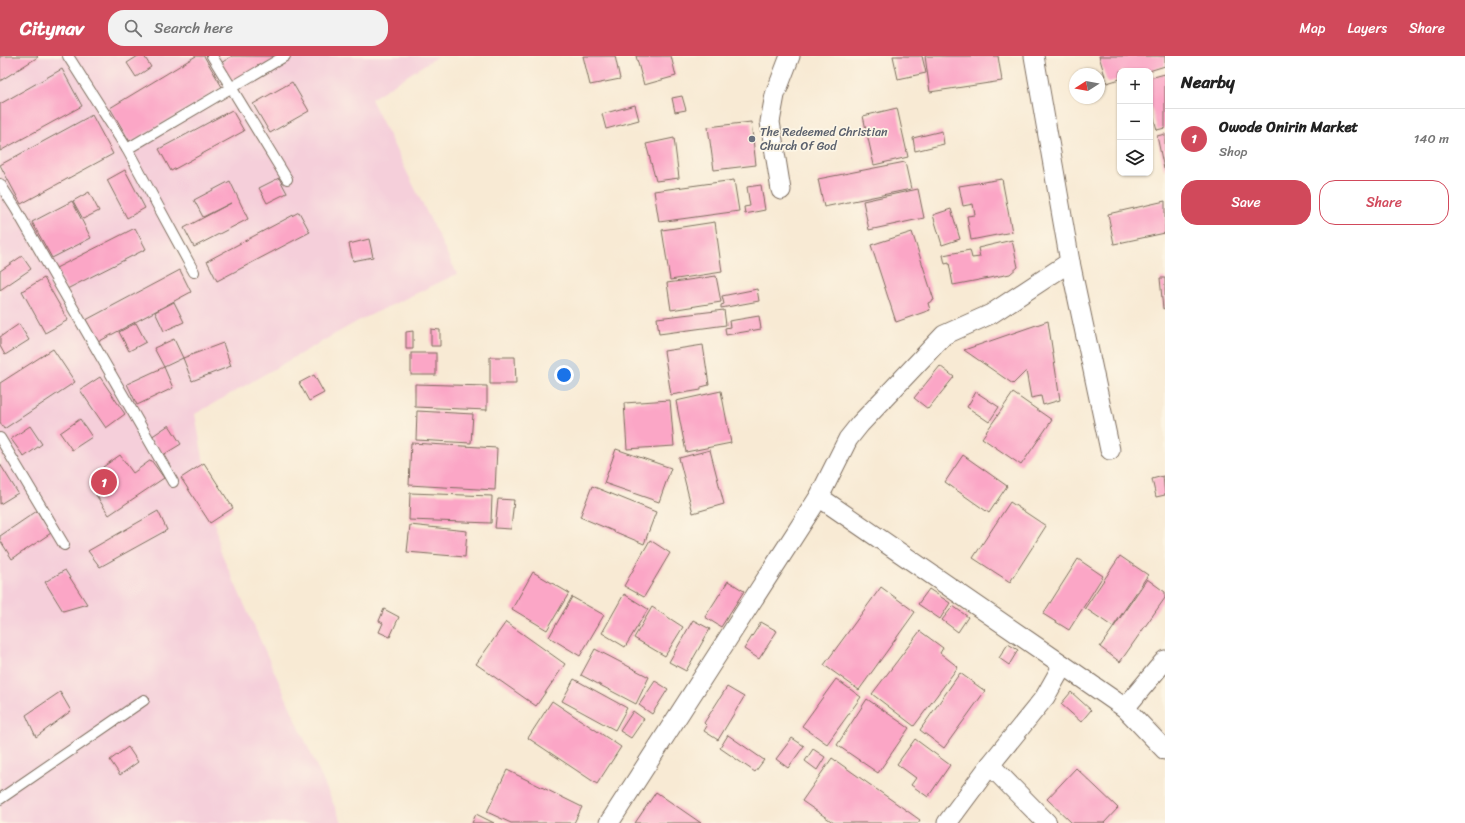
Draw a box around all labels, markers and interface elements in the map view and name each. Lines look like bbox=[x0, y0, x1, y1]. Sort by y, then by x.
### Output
search box bbox=[108, 10, 388, 46]
text: Citynav bbox=[20, 12, 84, 45]
text: Search here bbox=[154, 15, 233, 41]
text: Map bbox=[1300, 16, 1325, 41]
text: Layers bbox=[1347, 16, 1387, 41]
text: Share bbox=[1409, 16, 1445, 41]
icon: search bbox=[122, 17, 144, 39]
text: Nearby bbox=[1181, 67, 1235, 97]
north arrow bbox=[1069, 68, 1105, 104]
map controls bbox=[1117, 68, 1153, 176]
button: + bbox=[1117, 68, 1153, 104]
button: − bbox=[1117, 104, 1153, 140]
text: Owode Onirin Market bbox=[1219, 114, 1358, 140]
place label: The Redeemed Christian Church Of God bbox=[760, 121, 888, 157]
text: 1 bbox=[1191, 127, 1197, 150]
text: 140 m bbox=[1414, 127, 1449, 150]
marker: The Redeemed Christian Church Of God bbox=[747, 134, 757, 144]
button: layers bbox=[1117, 140, 1153, 176]
text: Shop bbox=[1219, 140, 1247, 163]
button: Save bbox=[1181, 180, 1311, 225]
button: Share bbox=[1319, 180, 1449, 225]
your location bbox=[554, 365, 574, 385]
pin: 1 bbox=[91, 467, 117, 497]

